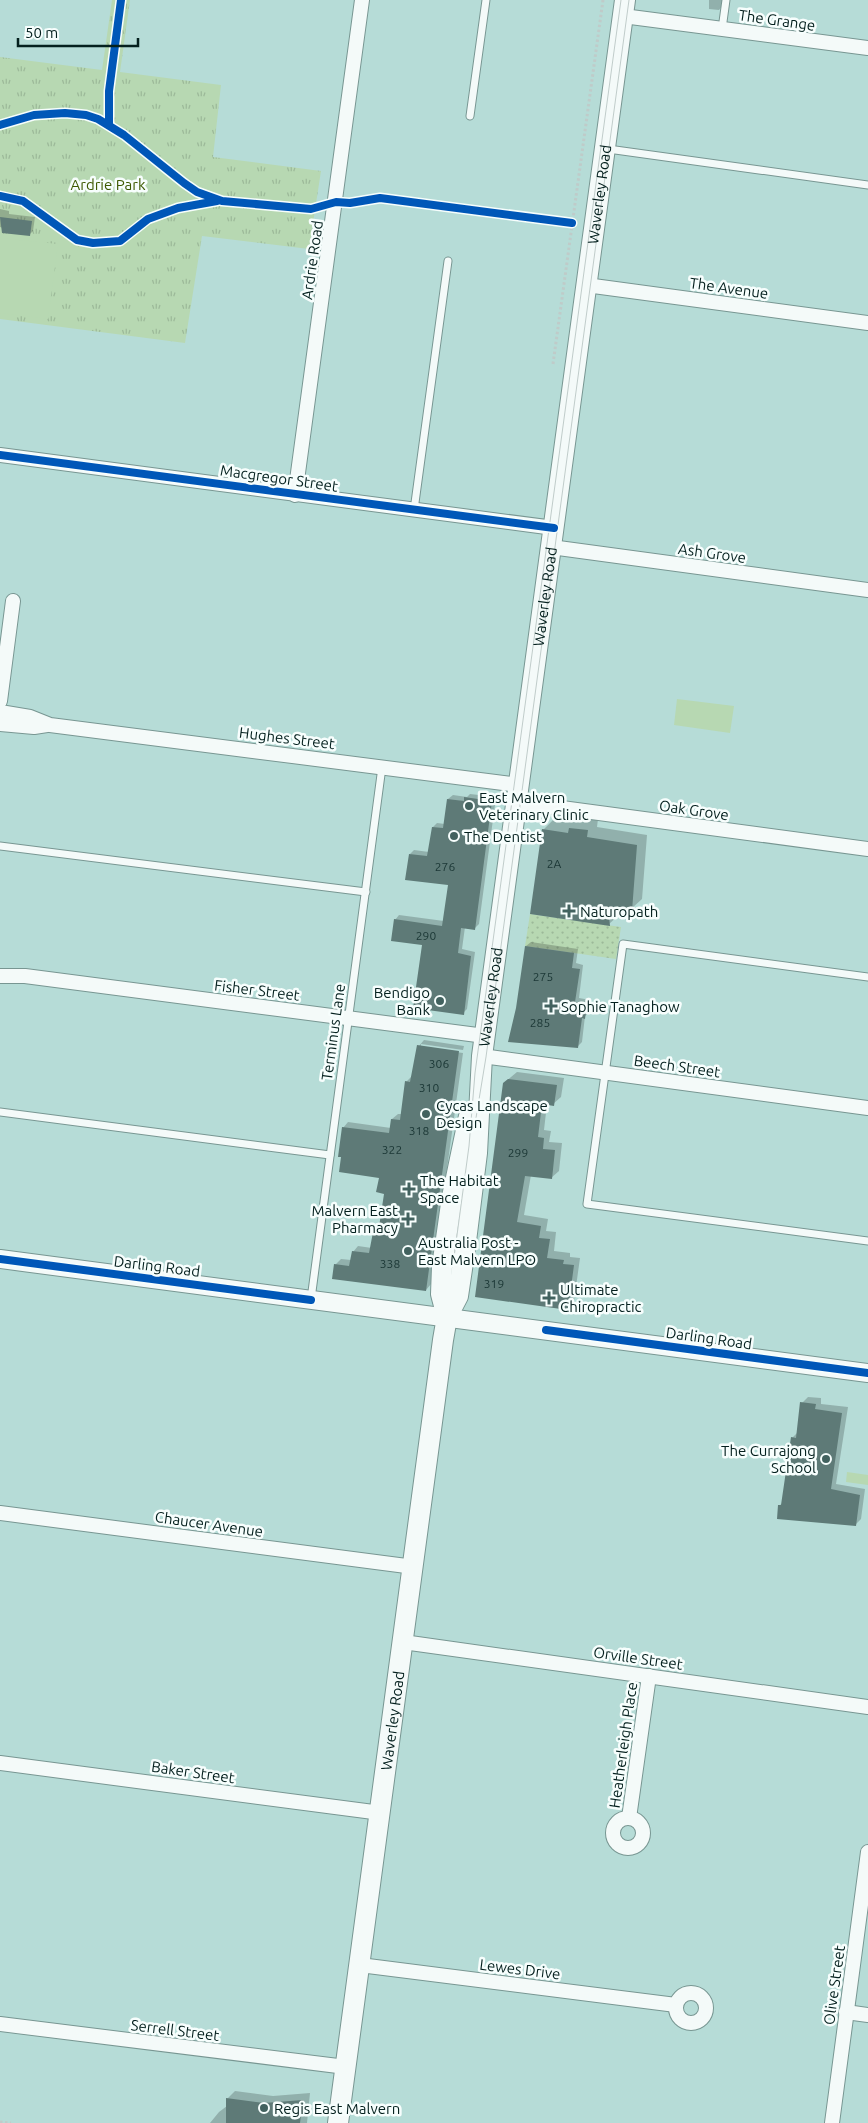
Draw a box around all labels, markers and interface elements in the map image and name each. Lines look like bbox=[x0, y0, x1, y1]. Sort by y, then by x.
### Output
street label: The Grange bbox=[737, 6, 817, 34]
scale bar bbox=[18, 15, 138, 47]
text: 50 m bbox=[25, 24, 58, 41]
street label: Waverley Road bbox=[584, 144, 614, 245]
park label: Ardrie Park bbox=[70, 176, 146, 193]
street label: Ardrie Road bbox=[298, 219, 326, 301]
street label: The Avenue bbox=[689, 274, 769, 302]
street label: Macgregor Street bbox=[219, 461, 339, 495]
street label: Ash Grove bbox=[677, 540, 747, 566]
street label: Waverley Road bbox=[529, 546, 559, 647]
street label: Hughes Street bbox=[238, 724, 336, 752]
place label: East Malvern Veterinary Clinic bbox=[479, 789, 589, 823]
street label: Oak Grove bbox=[658, 797, 730, 823]
marker: East Malvern Veterinary Clinic bbox=[463, 800, 475, 812]
place label: The Dentist bbox=[464, 828, 542, 845]
marker: The Dentist bbox=[448, 830, 460, 842]
house number: 2A bbox=[547, 857, 561, 870]
house number: 276 bbox=[435, 860, 455, 873]
place label: Naturopath bbox=[580, 903, 658, 920]
marker: Naturopath bbox=[562, 904, 576, 918]
house number: 290 bbox=[416, 929, 436, 942]
street label: Waverley Road bbox=[475, 946, 505, 1048]
house number: 275 bbox=[533, 970, 553, 983]
street label: Fisher Street bbox=[213, 976, 301, 1004]
street label: Terminus Lane bbox=[318, 983, 348, 1081]
place label: Bendigo Bank bbox=[374, 984, 430, 1018]
marker: Bendigo Bank bbox=[434, 995, 446, 1007]
place label: Sophie Tanaghow bbox=[561, 998, 680, 1015]
marker: Sophie Tanaghow bbox=[545, 1000, 557, 1012]
house number: 285 bbox=[530, 1016, 550, 1029]
street label: Beech Street bbox=[633, 1052, 721, 1080]
house number: 306 bbox=[429, 1057, 449, 1070]
house number: 310 bbox=[419, 1081, 439, 1094]
place label: Cycas Landscape Design bbox=[436, 1097, 548, 1131]
marker: Cycas Landscape Design bbox=[420, 1108, 432, 1120]
house number: 318 bbox=[409, 1124, 429, 1137]
house number: 322 bbox=[382, 1143, 402, 1156]
house number: 299 bbox=[508, 1146, 528, 1159]
place label: The Habitat Space bbox=[420, 1172, 499, 1206]
marker: The Habitat Space bbox=[402, 1182, 416, 1196]
place label: Malvern East Pharmacy bbox=[312, 1202, 398, 1236]
marker: Malvern East Pharmacy bbox=[402, 1213, 414, 1225]
place label: Australia Post - East Malvern LPO bbox=[418, 1234, 536, 1268]
marker: Australia Post - East Malvern LPO bbox=[402, 1245, 414, 1257]
street label: Darling Road bbox=[113, 1252, 201, 1280]
house number: 338 bbox=[380, 1257, 400, 1270]
house number: 319 bbox=[484, 1277, 504, 1290]
place label: Ultimate Chiropractic bbox=[560, 1281, 642, 1315]
marker: Ultimate Chiropractic bbox=[542, 1291, 556, 1305]
street label: Darling Road bbox=[665, 1324, 753, 1352]
place label: The Currajong School bbox=[721, 1442, 816, 1476]
marker: The Currajong School bbox=[820, 1453, 832, 1465]
street label: Chaucer Avenue bbox=[154, 1508, 264, 1540]
street label: Orville Street bbox=[592, 1643, 684, 1673]
street label: Waverley Road bbox=[377, 1670, 407, 1771]
street label: Heatherleigh Place bbox=[606, 1681, 640, 1809]
street label: Baker Street bbox=[150, 1758, 236, 1786]
street label: Olive Street bbox=[820, 1944, 848, 2026]
street label: Lewes Drive bbox=[479, 1956, 561, 1982]
street label: Serrell Street bbox=[130, 2016, 220, 2044]
place label: Regis East Malvern bbox=[274, 2100, 400, 2117]
marker: Regis East Malvern bbox=[258, 2102, 270, 2114]

